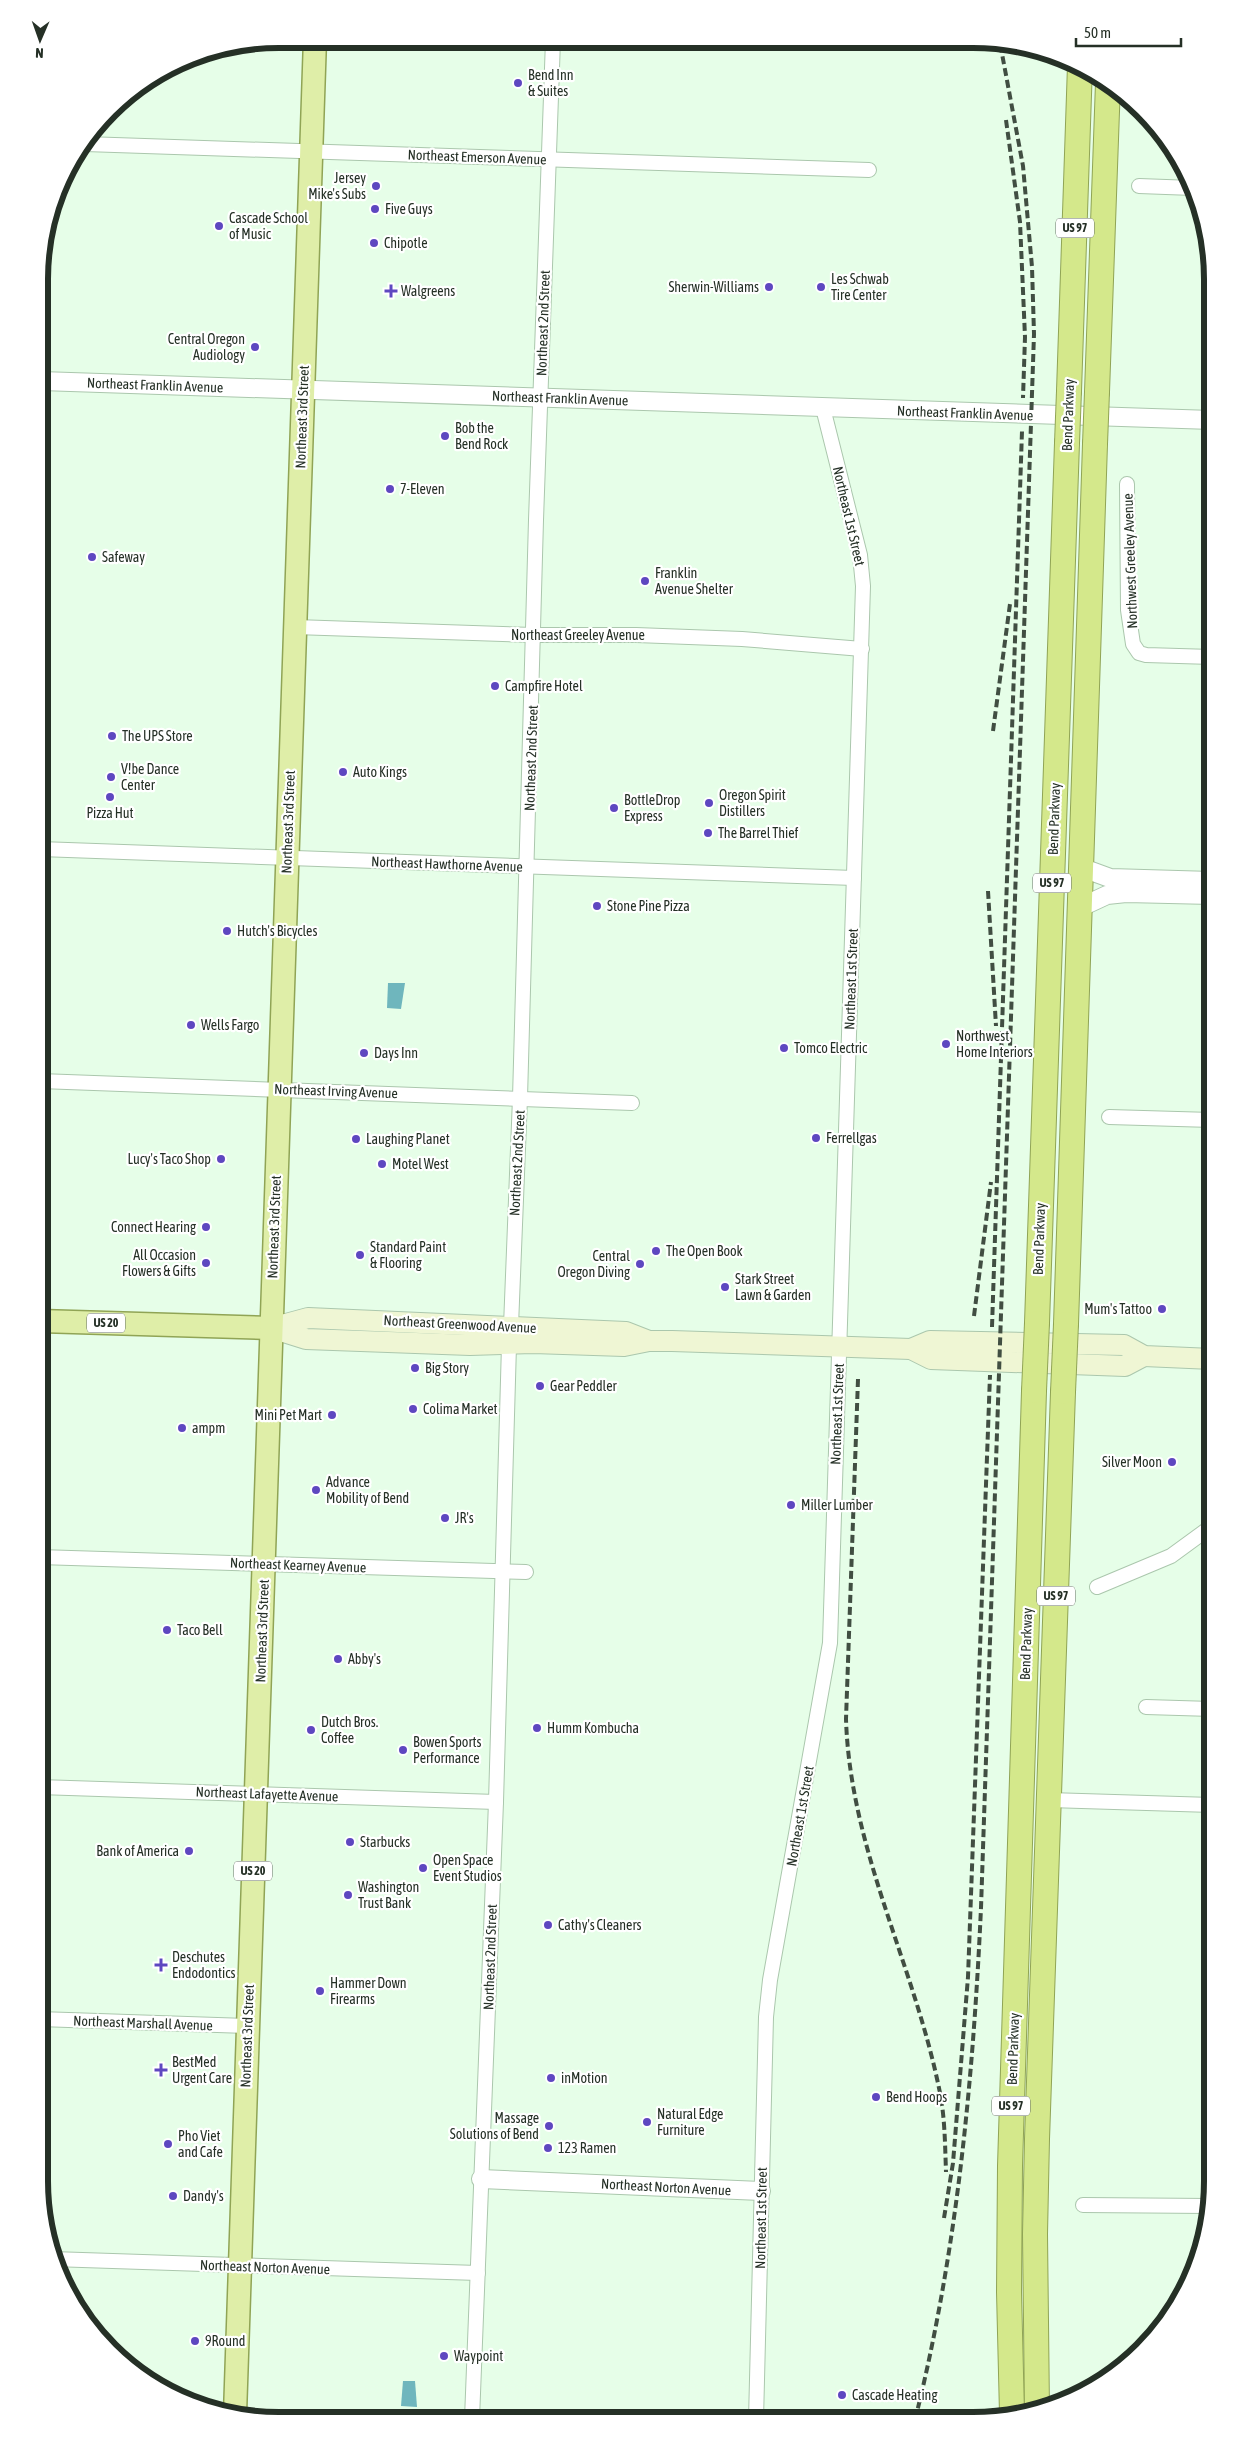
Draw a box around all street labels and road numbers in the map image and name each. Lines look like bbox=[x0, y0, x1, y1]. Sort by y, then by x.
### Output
street label: Northeast Emerson Avenue bbox=[407, 147, 547, 167]
road number: US 97 bbox=[1056, 218, 1094, 238]
street label: Northeast 2nd Street bbox=[533, 270, 553, 376]
street label: Northeast 3rd Street bbox=[292, 365, 312, 469]
street label: Northeast Franklin Avenue bbox=[87, 375, 223, 395]
street label: Bend Parkway bbox=[1059, 378, 1077, 451]
street label: Northeast Franklin Avenue bbox=[492, 388, 628, 408]
street label: Northeast Franklin Avenue bbox=[897, 403, 1033, 423]
street label: Northeast 1st Street bbox=[830, 465, 868, 567]
street label: Northwest Greeley Avenue bbox=[1120, 493, 1140, 629]
street label: Northeast Greeley Avenue bbox=[511, 627, 645, 643]
street label: Northeast 2nd Street bbox=[521, 705, 541, 811]
street label: Northeast 3rd Street bbox=[278, 770, 298, 874]
street label: Bend Parkway bbox=[1045, 782, 1063, 855]
street label: Northeast Hawthorne Avenue bbox=[371, 853, 523, 875]
road number: US 97 bbox=[1033, 874, 1071, 892]
street label: Northeast 1st Street bbox=[841, 928, 861, 1030]
street label: Northeast Irving Avenue bbox=[274, 1081, 398, 1101]
street label: Northeast 2nd Street bbox=[506, 1110, 528, 1216]
street label: Northeast 3rd Street bbox=[264, 1175, 284, 1279]
street label: Bend Parkway bbox=[1030, 1202, 1048, 1275]
street label: Northeast Greenwood Avenue bbox=[383, 1312, 537, 1336]
road number: US 20 bbox=[87, 1314, 125, 1332]
street label: Northeast 1st Street bbox=[827, 1363, 847, 1465]
street label: Northeast Kearney Avenue bbox=[230, 1555, 366, 1575]
street label: Northeast 3rd Street bbox=[252, 1579, 272, 1683]
road number: US 97 bbox=[1037, 1586, 1075, 1605]
street label: Bend Parkway bbox=[1017, 1607, 1035, 1680]
street label: Northeast 1st Street bbox=[783, 1765, 817, 1867]
street label: Northeast Lafayette Avenue bbox=[195, 1784, 339, 1804]
road number: US 20 bbox=[234, 1862, 272, 1880]
street label: Northeast 2nd Street bbox=[480, 1904, 500, 2010]
street label: Northeast 3rd Street bbox=[237, 1984, 257, 2088]
street label: Bend Parkway bbox=[1004, 2012, 1022, 2085]
street label: Northeast Marshall Avenue bbox=[73, 2013, 213, 2033]
road number: US 97 bbox=[992, 2096, 1030, 2116]
street label: Northeast 1st Street bbox=[752, 2167, 770, 2269]
street label: Northeast Norton Avenue bbox=[601, 2176, 731, 2198]
street label: Northeast Norton Avenue bbox=[200, 2257, 330, 2277]

